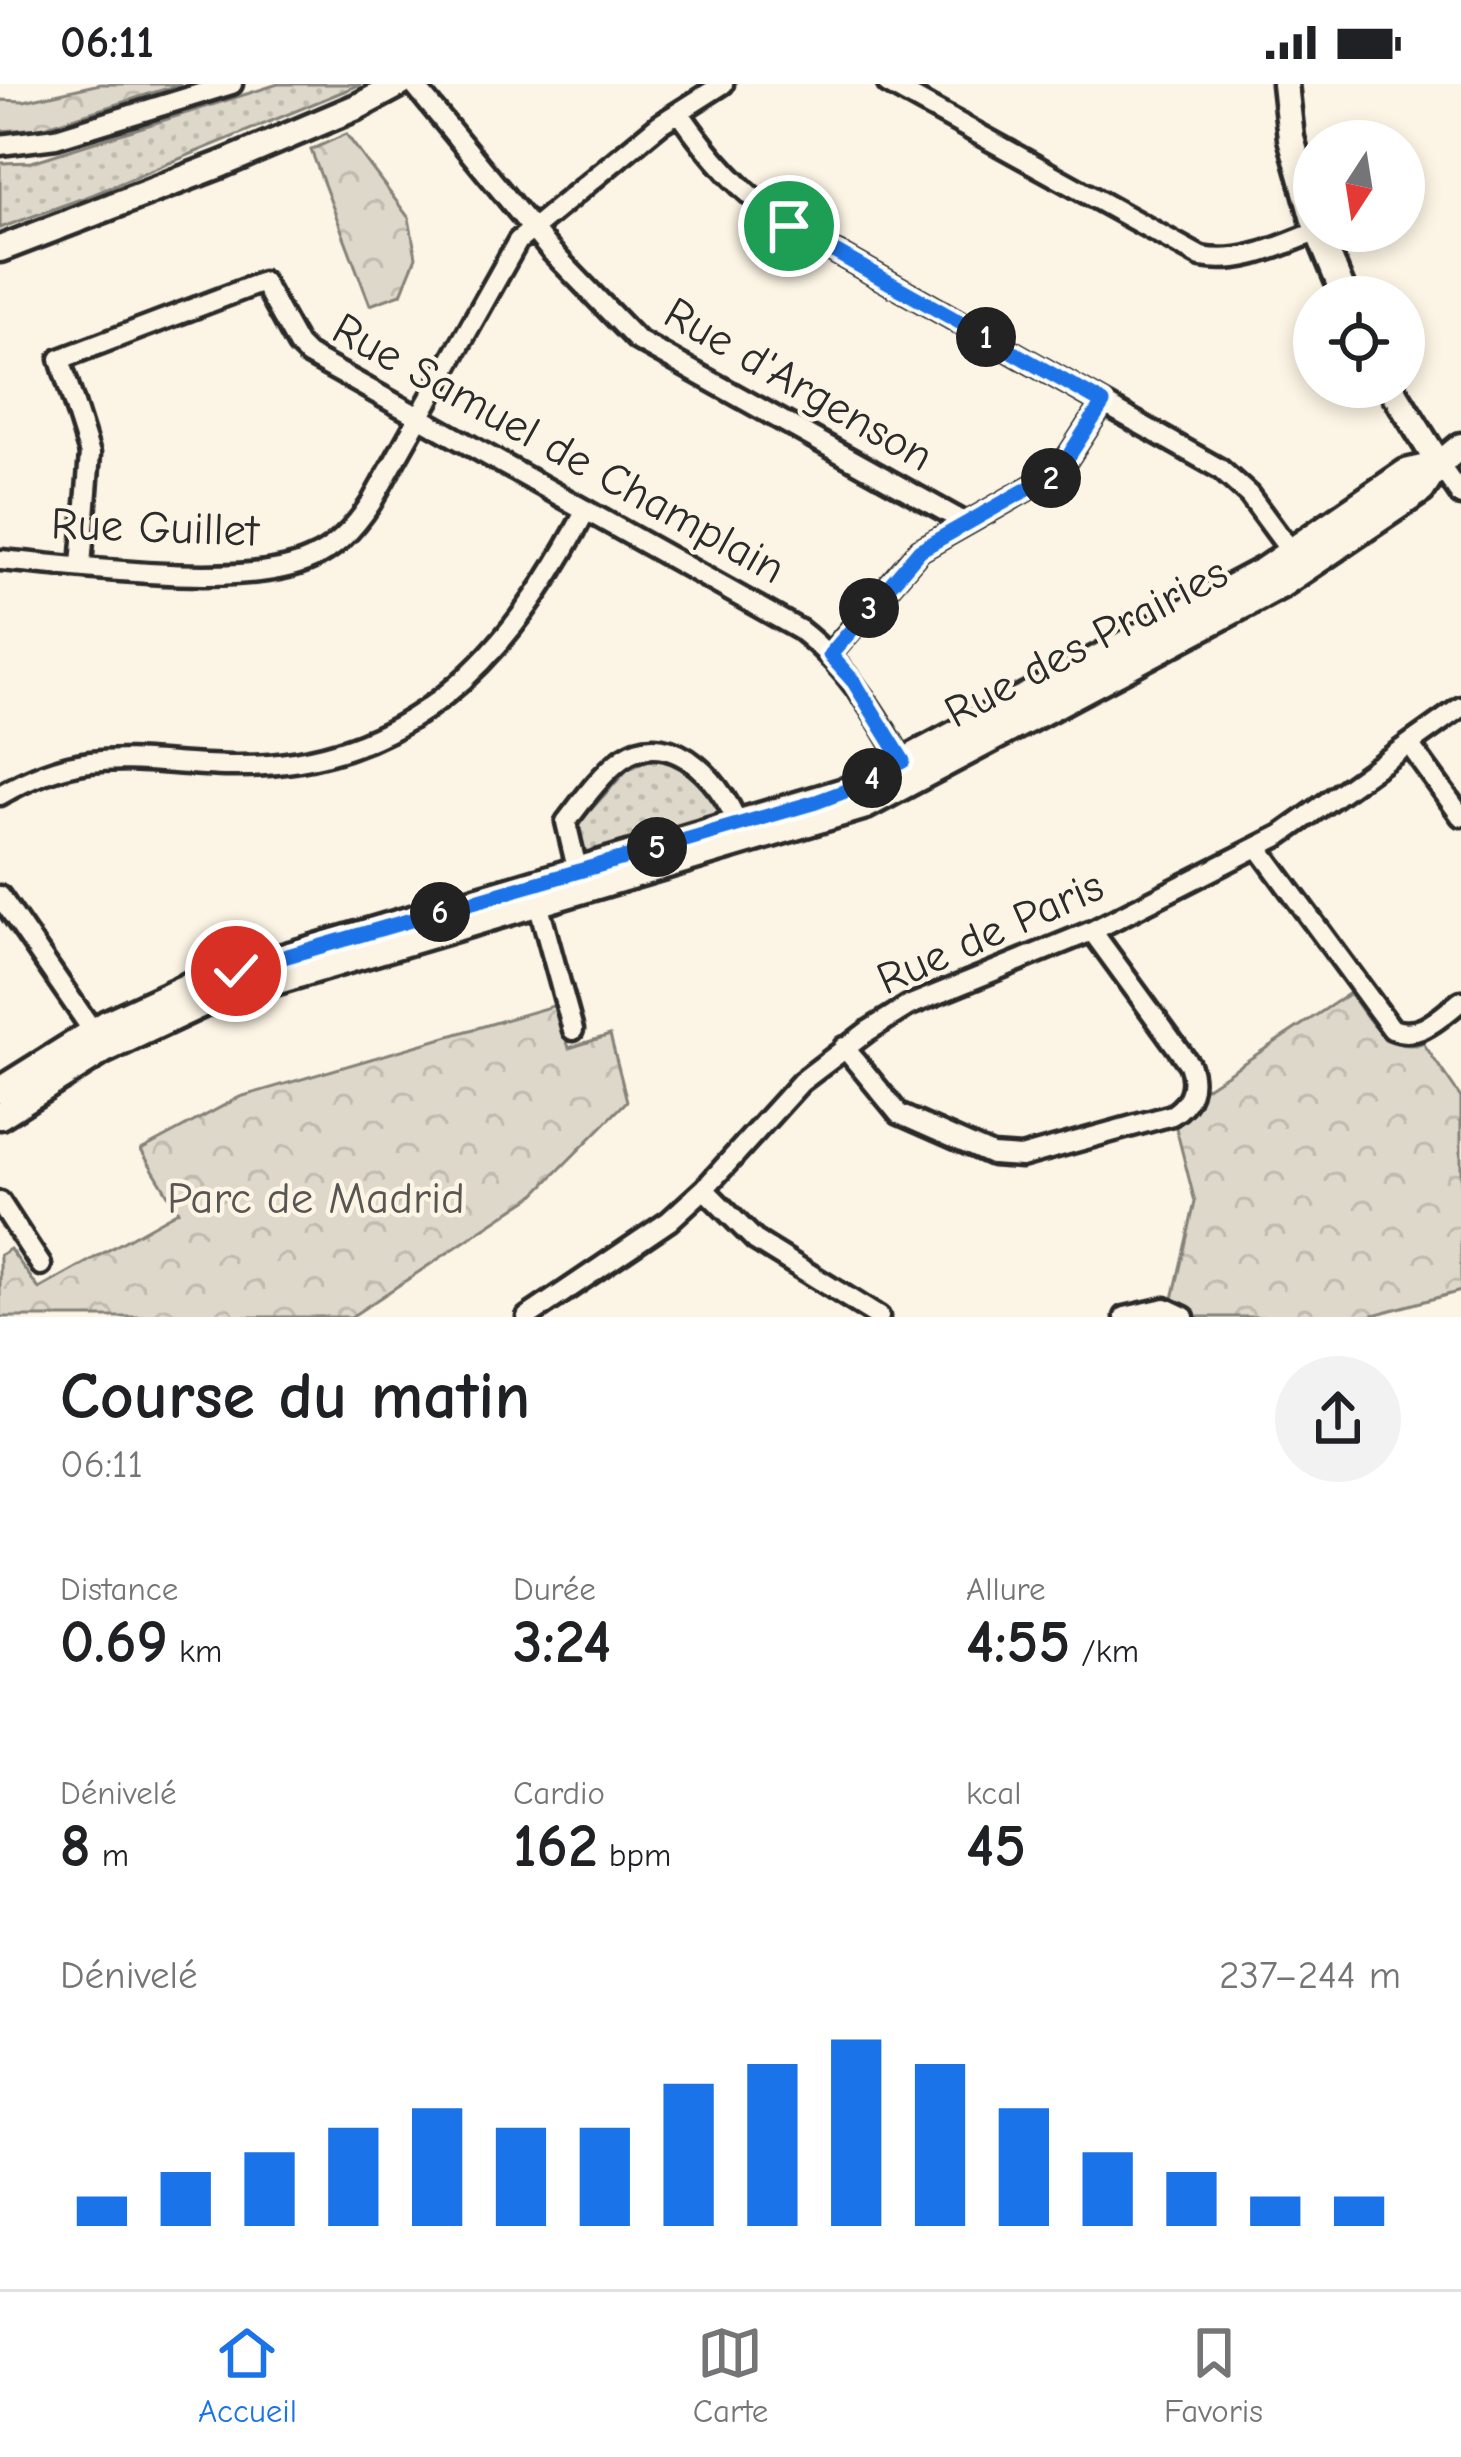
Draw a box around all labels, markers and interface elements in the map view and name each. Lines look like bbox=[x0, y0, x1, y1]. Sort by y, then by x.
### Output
text: 06:11 bbox=[60, 16, 154, 68]
north arrow bbox=[1293, 120, 1425, 252]
map controls bbox=[1293, 120, 1425, 408]
pin bbox=[738, 175, 840, 277]
icon: arrive bbox=[756, 193, 822, 259]
button: locate bbox=[1293, 276, 1425, 408]
street label: Rue d'Argenson bbox=[656, 286, 942, 482]
street label: Rue Samuel de Champlain bbox=[324, 302, 794, 594]
pin: 1 bbox=[956, 307, 1016, 367]
text: 1 bbox=[980, 318, 992, 356]
pin: 2 bbox=[1021, 448, 1081, 508]
text: 2 bbox=[1043, 459, 1059, 497]
street label: Rue Guillet bbox=[50, 497, 261, 557]
street label: Rue des Prairies bbox=[936, 546, 1236, 738]
pin: 3 bbox=[839, 578, 899, 638]
text: 3 bbox=[861, 589, 877, 627]
pin: 4 bbox=[842, 748, 902, 808]
text: 4 bbox=[864, 759, 880, 797]
pin: 5 bbox=[627, 817, 687, 877]
text: 5 bbox=[648, 828, 666, 866]
street label: Rue de Paris bbox=[869, 859, 1111, 1005]
pin: 6 bbox=[410, 882, 470, 942]
text: 6 bbox=[431, 893, 449, 931]
pin bbox=[185, 920, 287, 1022]
icon: check bbox=[203, 938, 269, 1004]
park label: Parc de Madrid bbox=[167, 1172, 465, 1224]
button: share bbox=[1275, 1356, 1401, 1482]
text: Course du matin bbox=[60, 1359, 530, 1435]
text: 06:11 bbox=[60, 1442, 143, 1487]
text: Distance bbox=[60, 1570, 178, 1608]
text: Durée bbox=[513, 1570, 596, 1608]
text: Allure bbox=[966, 1570, 1046, 1608]
text: 0.69 bbox=[60, 1608, 168, 1677]
text: 3:24 bbox=[513, 1608, 611, 1677]
text: 4:55 bbox=[966, 1608, 1070, 1677]
text: km bbox=[168, 1632, 222, 1670]
text: /km bbox=[1070, 1632, 1139, 1670]
text: Dénivelé bbox=[60, 1774, 176, 1812]
text: Cardio bbox=[513, 1774, 605, 1812]
text: kcal bbox=[966, 1774, 1021, 1812]
text: 8 bbox=[60, 1812, 91, 1881]
text: 162 bbox=[513, 1812, 598, 1881]
text: 45 bbox=[966, 1812, 1026, 1881]
text: m bbox=[91, 1836, 129, 1874]
text: bpm bbox=[598, 1836, 671, 1874]
text: Dénivelé bbox=[60, 1953, 198, 1998]
text: 237–244 m bbox=[1219, 1953, 1401, 1998]
tab: Accueil bbox=[198, 2320, 297, 2430]
tab: Carte bbox=[693, 2320, 768, 2430]
tab: Favoris bbox=[1164, 2320, 1263, 2430]

